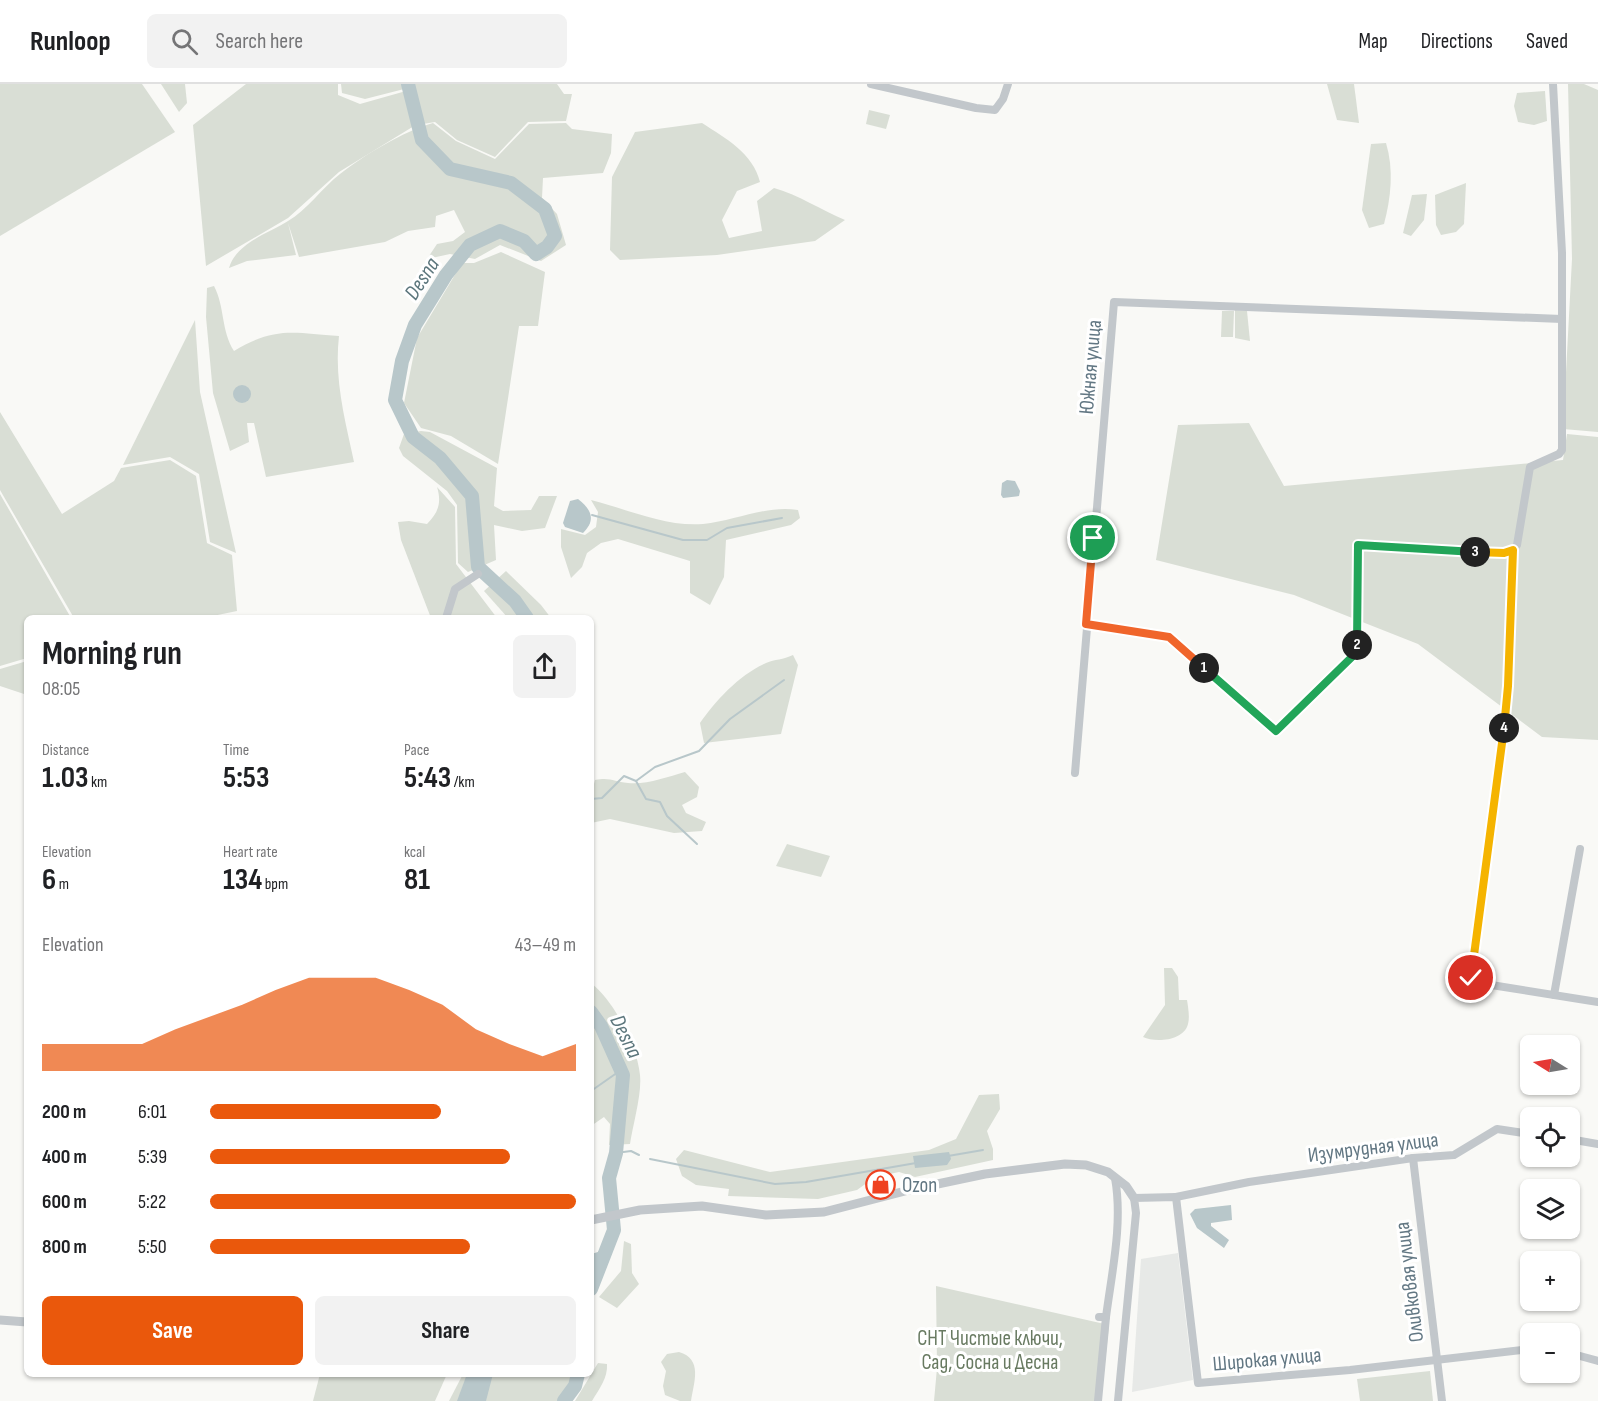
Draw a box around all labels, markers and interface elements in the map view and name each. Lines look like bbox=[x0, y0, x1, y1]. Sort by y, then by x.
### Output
search box bbox=[147, 14, 567, 68]
text: Runloop bbox=[30, 25, 111, 58]
icon: search bbox=[168, 25, 201, 58]
text: Search here bbox=[216, 28, 303, 55]
text: Map bbox=[1358, 29, 1388, 54]
text: Directions bbox=[1421, 29, 1493, 54]
text: Saved bbox=[1526, 29, 1568, 54]
water label: Desna bbox=[399, 253, 446, 305]
street label: Южная улица bbox=[1074, 319, 1107, 415]
pin bbox=[1067, 512, 1118, 563]
icon: arrive bbox=[1076, 521, 1109, 554]
pin: 3 bbox=[1460, 537, 1490, 567]
text: 3 bbox=[1471, 542, 1479, 561]
pin: 2 bbox=[1342, 630, 1372, 660]
text: Morning run bbox=[42, 634, 182, 674]
button: share bbox=[513, 635, 576, 698]
text: 2 bbox=[1353, 635, 1361, 654]
pin: 1 bbox=[1189, 653, 1219, 683]
text: 1 bbox=[1201, 658, 1207, 677]
text: 08:05 bbox=[42, 677, 80, 701]
pin: 4 bbox=[1489, 713, 1519, 743]
text: 4 bbox=[1500, 718, 1508, 737]
text: Distance bbox=[42, 741, 89, 760]
text: Time bbox=[223, 741, 249, 760]
text: Pace bbox=[404, 741, 429, 760]
text: 1.03 bbox=[42, 760, 88, 796]
text: 5:53 bbox=[223, 760, 269, 796]
text: 5:43 bbox=[404, 760, 451, 796]
text: km bbox=[88, 773, 107, 792]
text: /km bbox=[451, 773, 475, 792]
text: Elevation bbox=[42, 843, 91, 862]
text: Heart rate bbox=[223, 843, 278, 862]
text: kcal bbox=[404, 843, 425, 862]
text: 6 bbox=[42, 862, 56, 898]
text: 134 bbox=[223, 862, 262, 898]
text: 81 bbox=[404, 862, 430, 898]
text: m bbox=[56, 875, 69, 894]
text: bpm bbox=[262, 875, 288, 894]
text: Elevation bbox=[42, 933, 104, 957]
text: 43–49 m bbox=[515, 933, 576, 957]
pin bbox=[1445, 952, 1496, 1003]
icon: check bbox=[1454, 961, 1487, 994]
water label: Desna bbox=[603, 1010, 648, 1063]
north arrow bbox=[1520, 1035, 1580, 1095]
map controls bbox=[1520, 1035, 1580, 1383]
text: 200 m bbox=[42, 1100, 86, 1124]
text: 6:01 bbox=[138, 1100, 166, 1124]
button: locate bbox=[1520, 1107, 1580, 1167]
street label: Изумрудная улица bbox=[1306, 1127, 1440, 1168]
text: 400 m bbox=[42, 1145, 87, 1169]
text: 5:39 bbox=[138, 1145, 167, 1169]
shop icon: Ozon bbox=[865, 1169, 897, 1201]
place label: Ozon bbox=[902, 1173, 937, 1198]
button: layers bbox=[1520, 1179, 1580, 1239]
text: 600 m bbox=[42, 1190, 87, 1214]
text: 5:22 bbox=[138, 1190, 166, 1214]
street label: Оливковая улица bbox=[1390, 1220, 1429, 1343]
text: 800 m bbox=[42, 1235, 87, 1259]
text: 5:50 bbox=[138, 1235, 167, 1259]
button: + bbox=[1520, 1251, 1580, 1311]
button: Save bbox=[42, 1296, 303, 1365]
button: Share bbox=[315, 1296, 576, 1365]
button: − bbox=[1520, 1323, 1580, 1383]
park label: СНТ Чистые ключи, Сад, Сосна и Десна bbox=[917, 1326, 1063, 1375]
street label: Широкая улица bbox=[1212, 1342, 1322, 1377]

